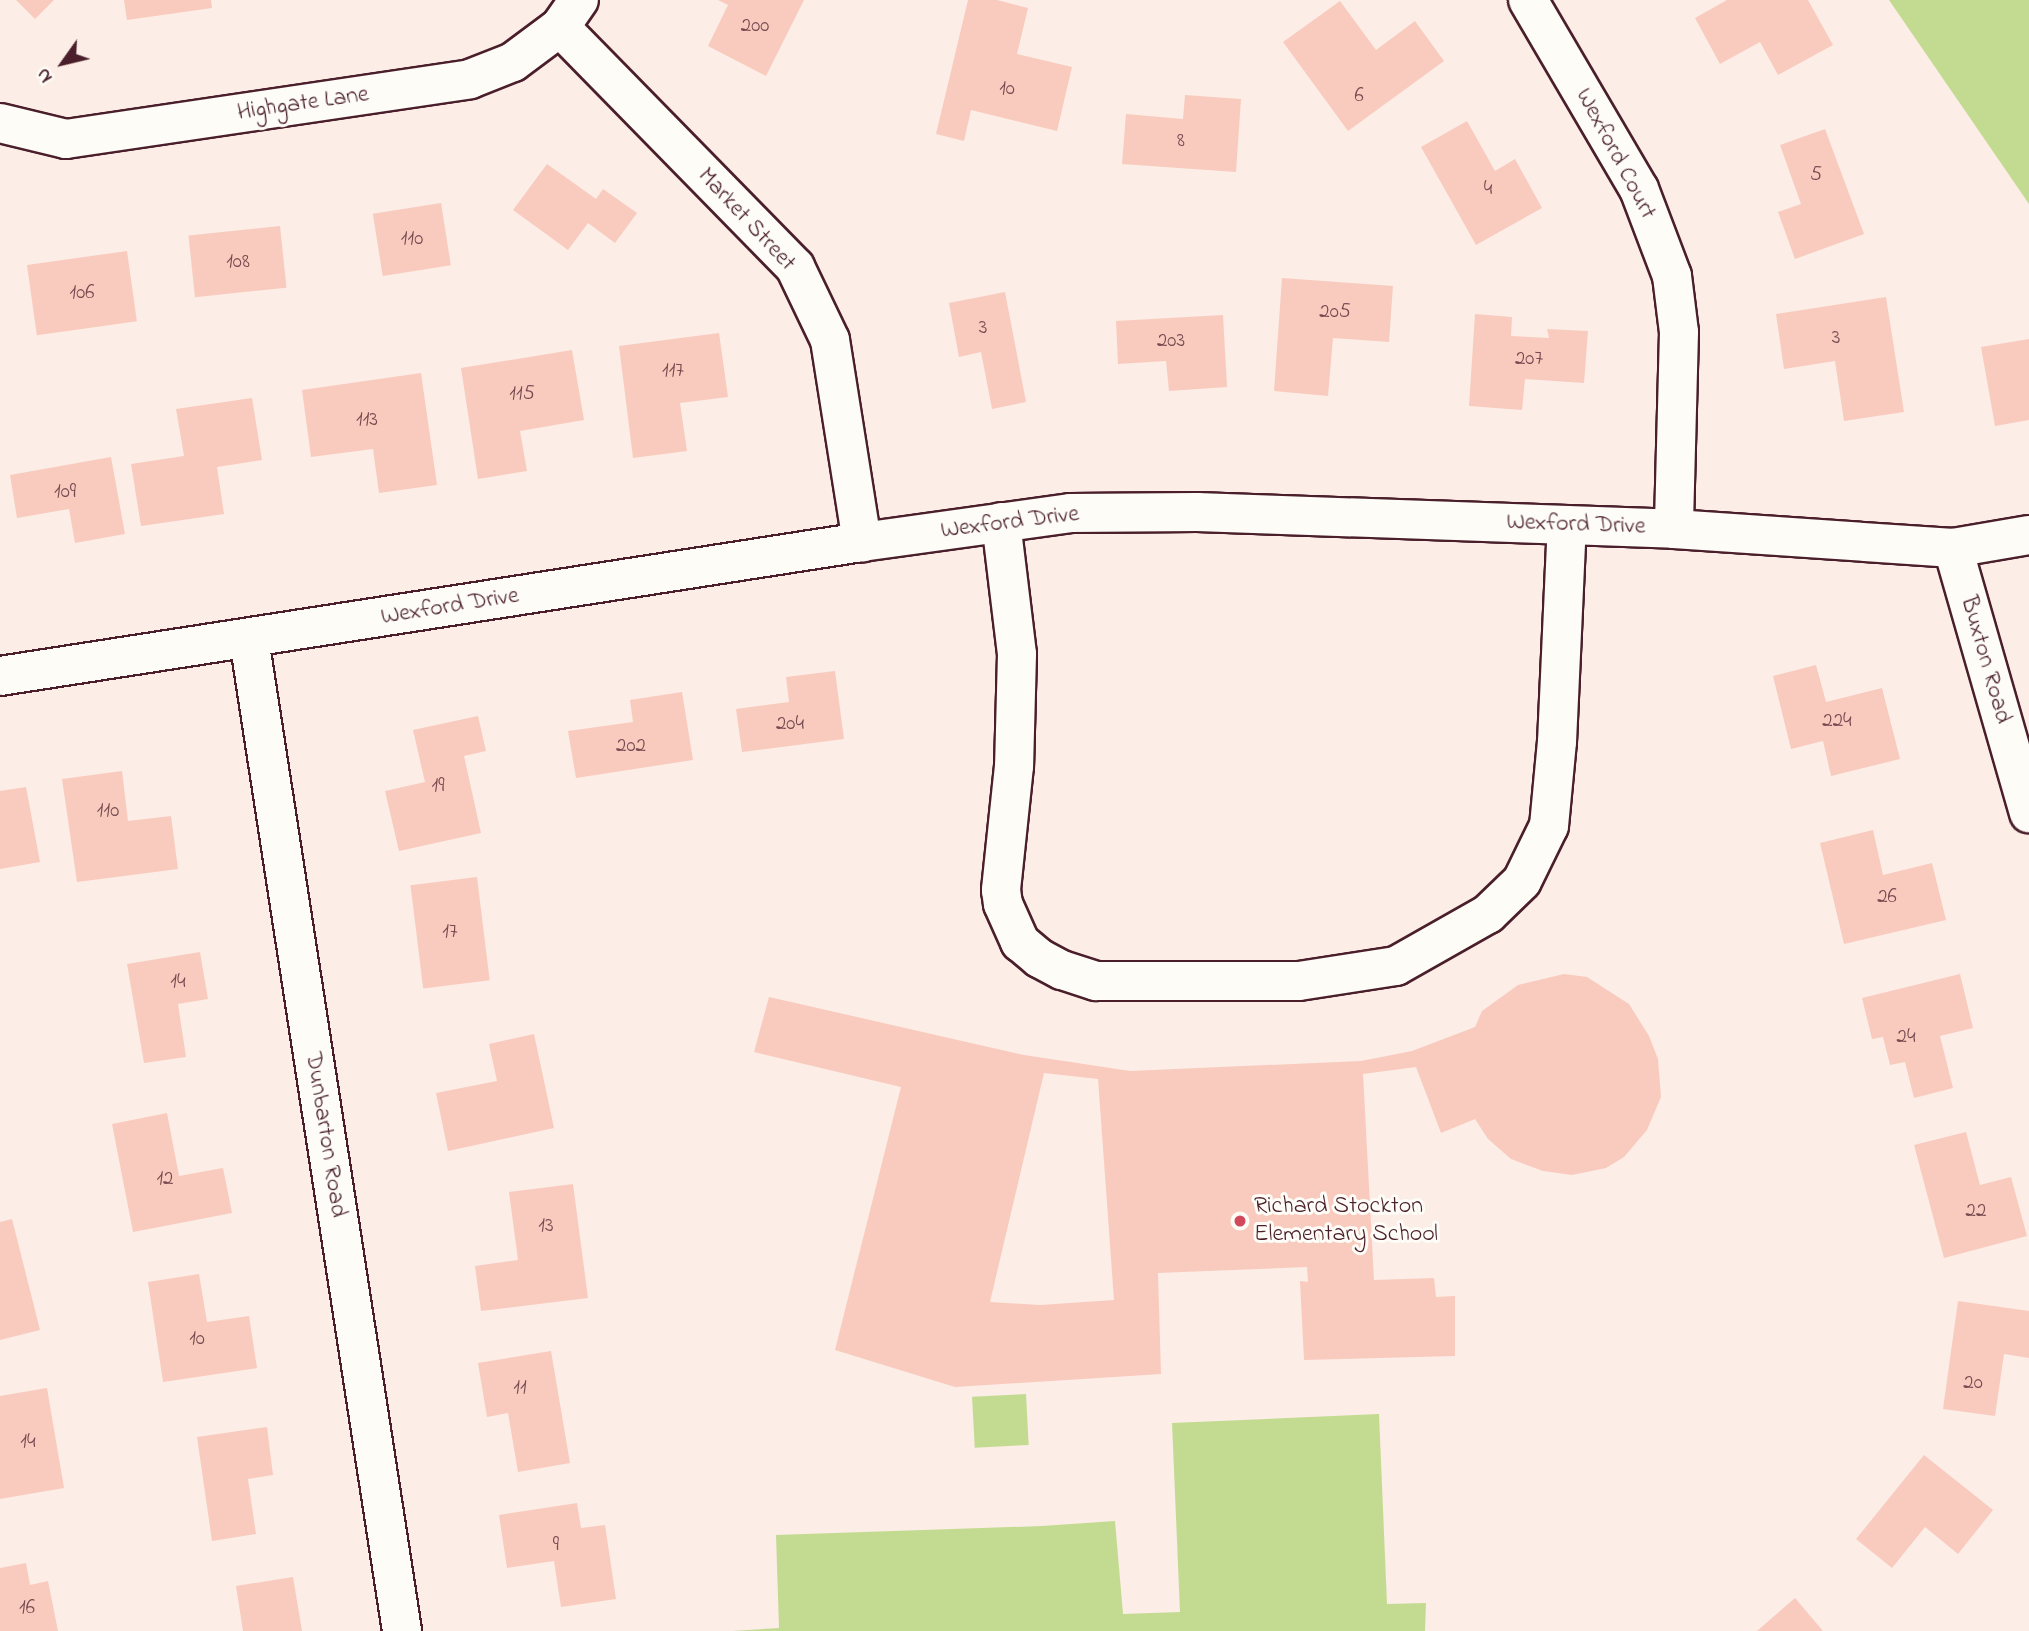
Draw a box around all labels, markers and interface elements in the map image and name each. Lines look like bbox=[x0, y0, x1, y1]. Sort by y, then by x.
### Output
house number: 200 bbox=[741, 13, 769, 39]
north arrow bbox=[28, 28, 98, 98]
text: N bbox=[30, 62, 60, 88]
house number: 10 bbox=[999, 76, 1015, 102]
street label: Highgate Lane bbox=[235, 81, 371, 127]
house number: 6 bbox=[1354, 83, 1364, 109]
street label: Wexford Court bbox=[1568, 84, 1662, 224]
house number: 8 bbox=[1177, 128, 1185, 154]
street label: Market Street bbox=[691, 162, 801, 278]
house number: 5 bbox=[1810, 162, 1822, 188]
house number: 4 bbox=[1484, 176, 1492, 202]
house number: 110 bbox=[401, 226, 423, 252]
house number: 108 bbox=[226, 249, 250, 275]
house number: 106 bbox=[70, 280, 94, 306]
house number: 205 bbox=[1319, 299, 1351, 325]
house number: 3 bbox=[979, 315, 987, 341]
house number: 3 bbox=[1832, 325, 1840, 351]
house number: 203 bbox=[1157, 328, 1185, 354]
house number: 207 bbox=[1515, 346, 1543, 372]
house number: 117 bbox=[662, 358, 684, 384]
house number: 115 bbox=[509, 381, 535, 407]
house number: 113 bbox=[356, 407, 378, 433]
house number: 109 bbox=[54, 479, 76, 505]
street label: Wexford Drive bbox=[939, 500, 1081, 546]
street label: Wexford Drive bbox=[1506, 508, 1646, 542]
street label: Wexford Drive bbox=[379, 582, 521, 632]
street label: Buxton Road bbox=[1953, 593, 2017, 727]
house number: 224 bbox=[1822, 708, 1852, 734]
house number: 204 bbox=[776, 711, 804, 737]
house number: 202 bbox=[616, 733, 646, 759]
house number: 19 bbox=[432, 773, 444, 799]
house number: 110 bbox=[97, 798, 119, 824]
house number: 26 bbox=[1877, 884, 1897, 910]
house number: 17 bbox=[442, 919, 458, 945]
house number: 14 bbox=[170, 969, 186, 995]
house number: 24 bbox=[1896, 1024, 1916, 1050]
street label: Dunbarton Road bbox=[298, 1050, 352, 1220]
house number: 12 bbox=[156, 1166, 174, 1192]
place label: Richard Stockton Elementary School bbox=[1254, 1193, 1438, 1249]
house number: 22 bbox=[1966, 1198, 1986, 1224]
house number: 13 bbox=[538, 1213, 554, 1239]
marker: Richard Stockton Elementary School bbox=[1232, 1213, 1248, 1229]
house number: 10 bbox=[189, 1326, 205, 1352]
house number: 20 bbox=[1963, 1370, 1983, 1396]
house number: 11 bbox=[513, 1375, 527, 1401]
house number: 14 bbox=[20, 1429, 36, 1455]
house number: 9 bbox=[553, 1532, 559, 1558]
house number: 16 bbox=[19, 1595, 35, 1621]

